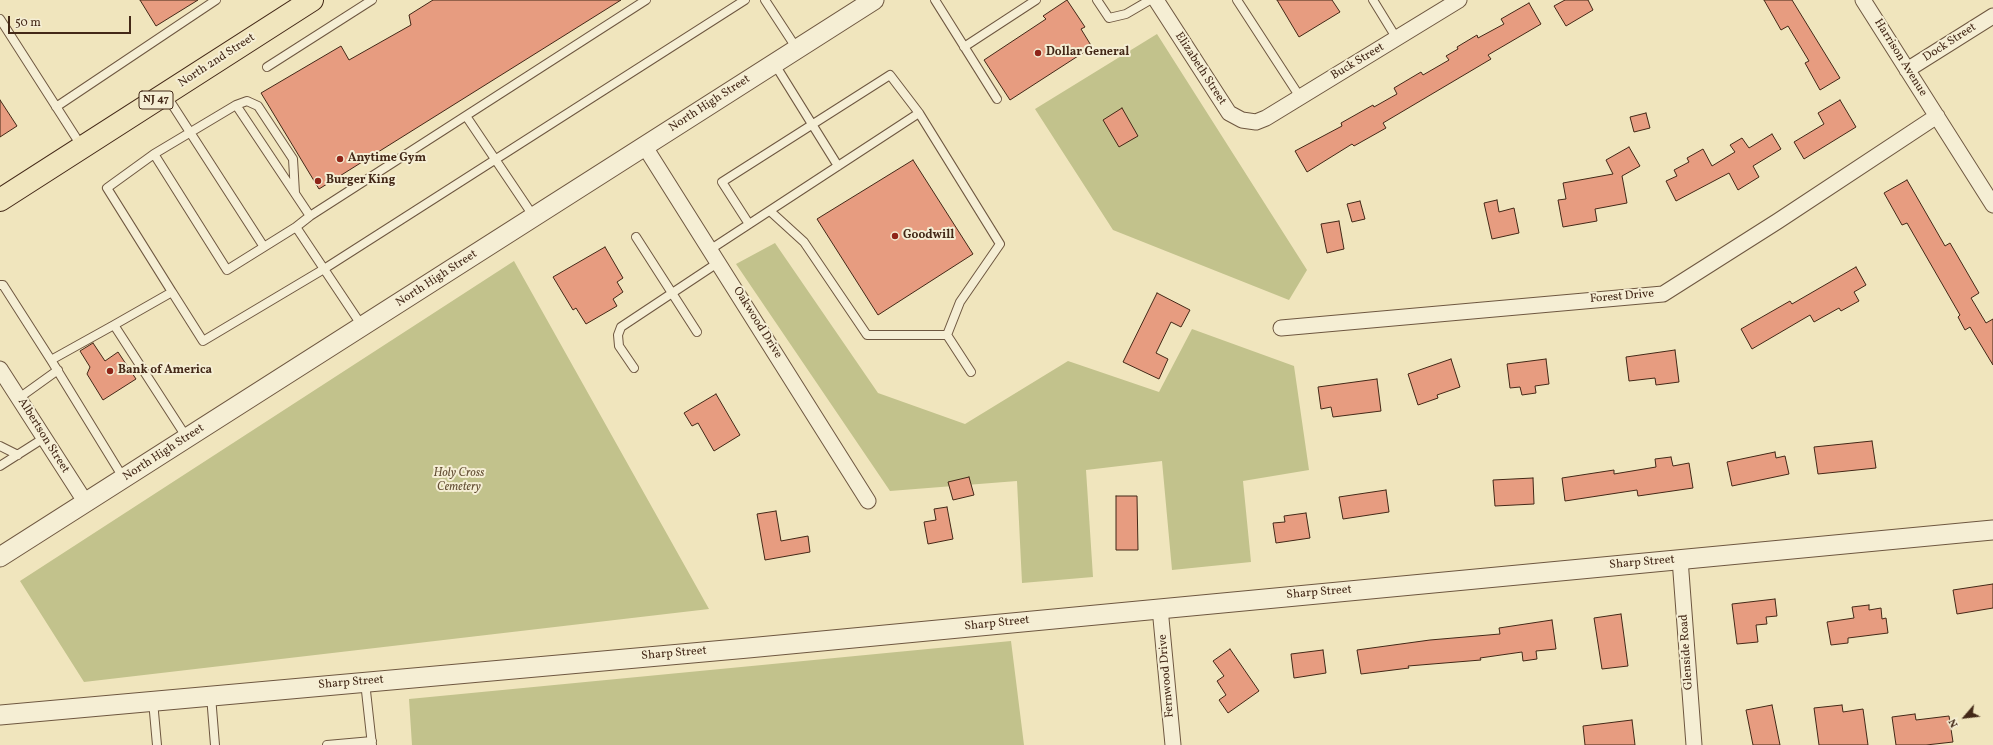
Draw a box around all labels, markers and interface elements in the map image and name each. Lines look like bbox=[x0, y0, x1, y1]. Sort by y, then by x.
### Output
scale bar bbox=[10, 8, 133, 34]
text: 50 m bbox=[15, 15, 41, 31]
street label: Harrison Avenue bbox=[1870, 16, 1930, 100]
street label: Dock Street bbox=[1921, 20, 1979, 66]
street label: Elizabeth Street bbox=[1171, 30, 1229, 108]
street label: North 2nd Street bbox=[176, 31, 258, 91]
street label: Buck Street bbox=[1329, 40, 1387, 84]
place label: Dollar General bbox=[1046, 46, 1129, 60]
marker: Dollar General bbox=[1033, 48, 1043, 58]
street label: North High Street bbox=[667, 72, 753, 136]
road number: NJ 47 bbox=[139, 91, 173, 109]
place label: Anytime Gym bbox=[348, 152, 426, 166]
marker: Anytime Gym bbox=[335, 154, 345, 164]
place label: Burger King bbox=[326, 174, 395, 188]
marker: Burger King bbox=[313, 176, 323, 186]
place label: Goodwill bbox=[903, 229, 954, 243]
marker: Goodwill bbox=[890, 231, 900, 241]
street label: North High Street bbox=[394, 247, 480, 311]
street label: Oakwood Drive bbox=[729, 285, 785, 361]
street label: Forest Drive bbox=[1589, 287, 1655, 307]
place label: Bank of America bbox=[118, 364, 212, 378]
marker: Bank of America bbox=[105, 366, 115, 376]
street label: Albertson Street bbox=[14, 396, 72, 476]
street label: North High Street bbox=[121, 421, 207, 485]
park label: Holy Cross Cemetery bbox=[434, 467, 484, 495]
street label: Sharp Street bbox=[1609, 553, 1675, 573]
street label: Sharp Street bbox=[1286, 583, 1352, 603]
street label: Sharp Street bbox=[964, 613, 1030, 635]
street label: Glenside Road bbox=[1677, 614, 1697, 690]
street label: Fernwood Drive bbox=[1156, 634, 1178, 718]
street label: Sharp Street bbox=[641, 644, 707, 664]
street label: Sharp Street bbox=[318, 673, 384, 693]
north arrow bbox=[1945, 697, 1985, 737]
text: N bbox=[1945, 716, 1962, 730]

